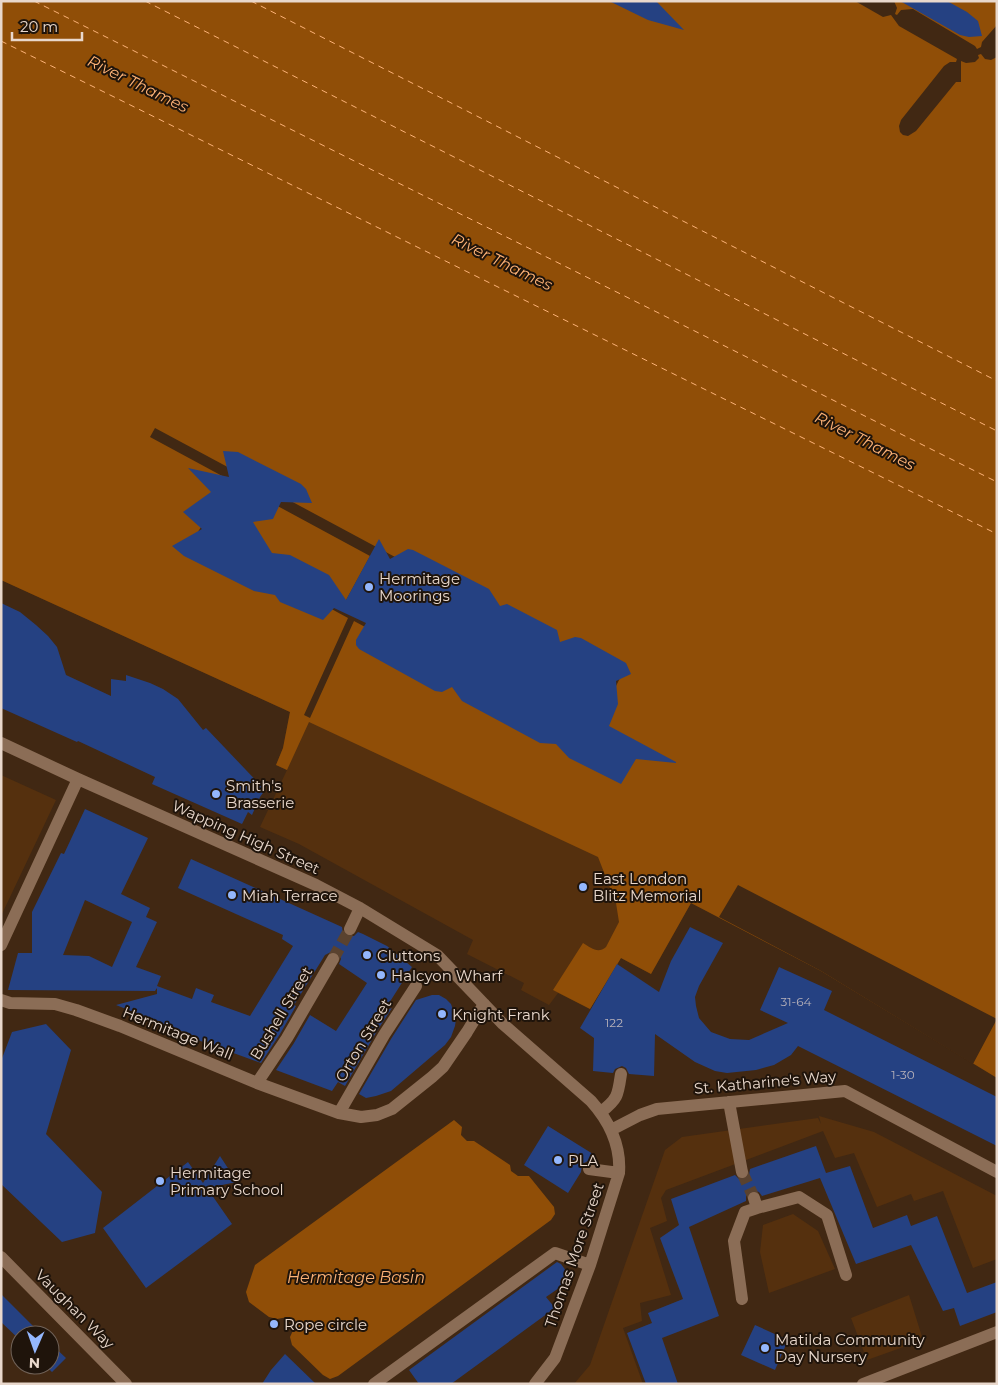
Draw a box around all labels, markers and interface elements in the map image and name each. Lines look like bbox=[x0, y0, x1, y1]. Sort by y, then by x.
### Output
scale bar bbox=[12, 10, 82, 42]
text: 20 m bbox=[20, 17, 58, 36]
water label: River Thames bbox=[84, 51, 192, 117]
water label: River Thames bbox=[448, 229, 556, 295]
water label: River Thames bbox=[812, 408, 918, 474]
place label: Hermitage Moorings bbox=[379, 569, 460, 605]
marker: Hermitage Moorings bbox=[363, 581, 375, 593]
place label: Smith's Brasserie bbox=[226, 776, 294, 812]
marker: Smith's Brasserie bbox=[210, 788, 222, 800]
street label: Wapping High Street bbox=[169, 796, 323, 878]
place label: East London Blitz Memorial bbox=[593, 869, 701, 905]
marker: East London Blitz Memorial bbox=[577, 881, 589, 893]
place label: Miah Terrace bbox=[242, 886, 338, 905]
marker: Miah Terrace bbox=[226, 889, 238, 901]
place label: Cluttons bbox=[377, 946, 440, 965]
marker: Cluttons bbox=[361, 949, 373, 961]
street label: Bushell Street bbox=[246, 963, 316, 1063]
place label: Halcyon Wharf bbox=[391, 966, 503, 985]
marker: Halcyon Wharf bbox=[375, 969, 387, 981]
house number: 31-64 bbox=[780, 994, 812, 1009]
street label: Orton Street bbox=[331, 995, 395, 1085]
street label: Hermitage Wall bbox=[120, 1002, 236, 1064]
place label: Knight Frank bbox=[452, 1005, 550, 1024]
marker: Knight Frank bbox=[436, 1008, 448, 1020]
house number: 122 bbox=[605, 1015, 623, 1030]
street label: St. Katharine's Way bbox=[693, 1066, 838, 1098]
house number: 1-30 bbox=[891, 1067, 915, 1082]
place label: PLA bbox=[568, 1151, 598, 1170]
marker: PLA bbox=[552, 1154, 564, 1166]
place label: Hermitage Primary School bbox=[170, 1163, 284, 1199]
marker: Hermitage Primary School bbox=[154, 1175, 166, 1187]
street label: Thomas More Street bbox=[540, 1180, 608, 1330]
street label: Vaughan Way bbox=[31, 1265, 119, 1353]
water label: Hermitage Basin bbox=[287, 1268, 425, 1287]
place label: Rope circle bbox=[284, 1315, 367, 1334]
marker: Rope circle bbox=[268, 1318, 280, 1330]
north arrow bbox=[10, 1325, 60, 1375]
place label: Matilda Community Day Nursery bbox=[775, 1330, 925, 1366]
marker: Matilda Community Day Nursery bbox=[759, 1342, 771, 1354]
text: N bbox=[29, 1354, 41, 1372]

